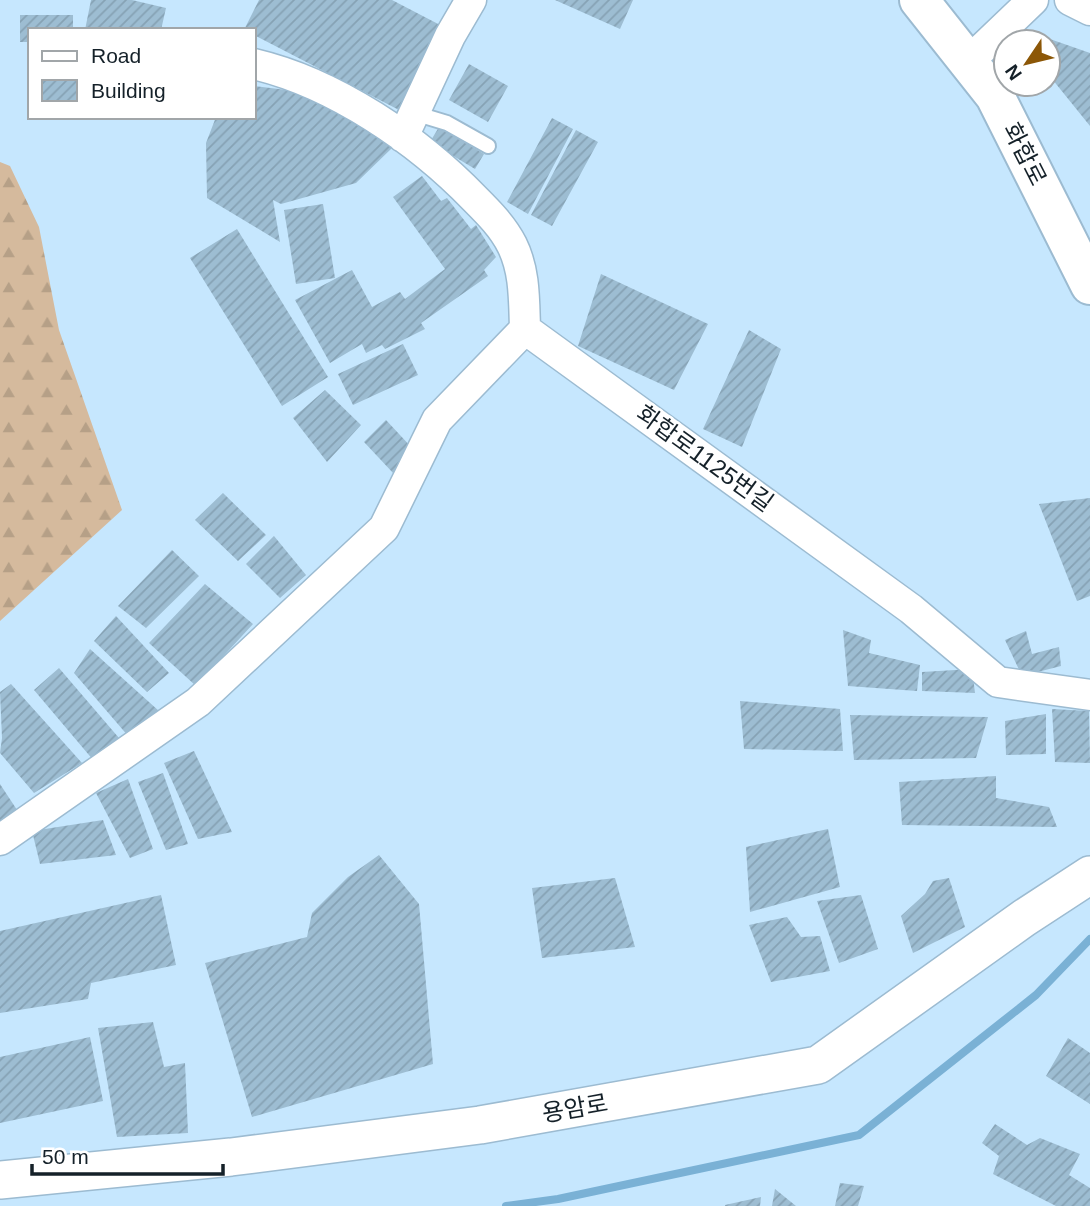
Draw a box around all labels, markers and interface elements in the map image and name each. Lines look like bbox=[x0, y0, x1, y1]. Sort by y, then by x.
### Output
legend bbox=[28, 28, 256, 119]
north arrow bbox=[992, 28, 1062, 98]
text: Road bbox=[91, 44, 141, 67]
text: N bbox=[1001, 61, 1026, 84]
text: Building bbox=[91, 79, 166, 102]
street label: 화합로 bbox=[998, 118, 1052, 190]
street label: 화합로1125번길 bbox=[632, 399, 778, 517]
street label: 용암로 bbox=[540, 1089, 610, 1127]
scale bar bbox=[32, 1132, 222, 1176]
text: 50 m bbox=[42, 1145, 89, 1168]

